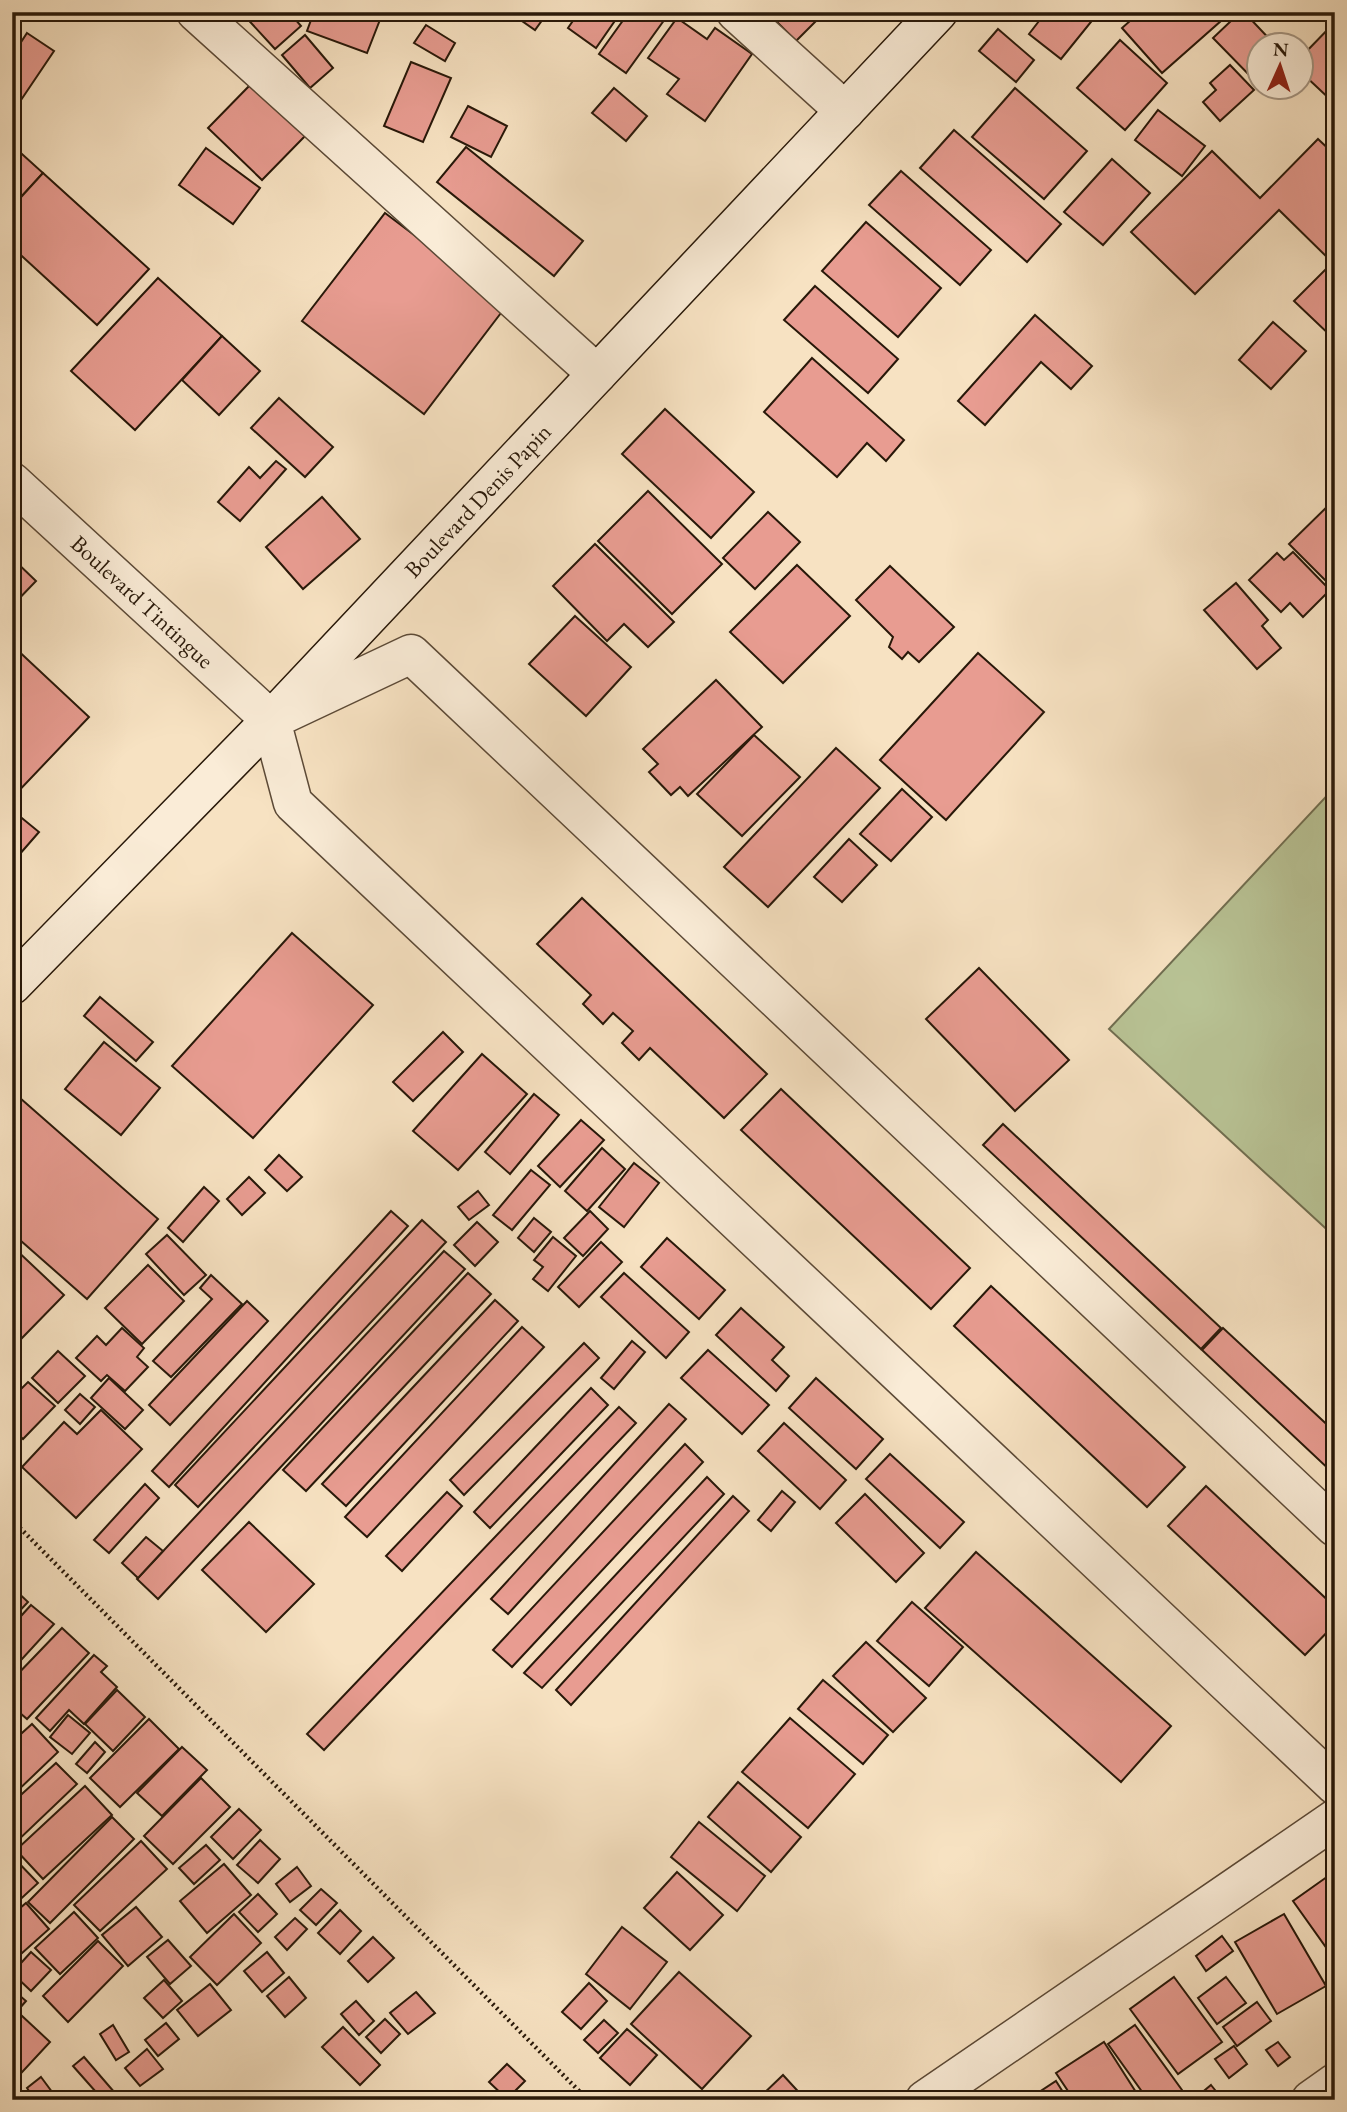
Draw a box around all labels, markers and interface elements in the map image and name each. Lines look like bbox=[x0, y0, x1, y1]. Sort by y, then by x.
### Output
north arrow bbox=[1246, 32, 1316, 102]
text: N bbox=[1273, 37, 1290, 62]
street label: Boulevard Denis Papin bbox=[398, 417, 558, 584]
street label: Boulevard Tintingue bbox=[65, 529, 220, 675]

